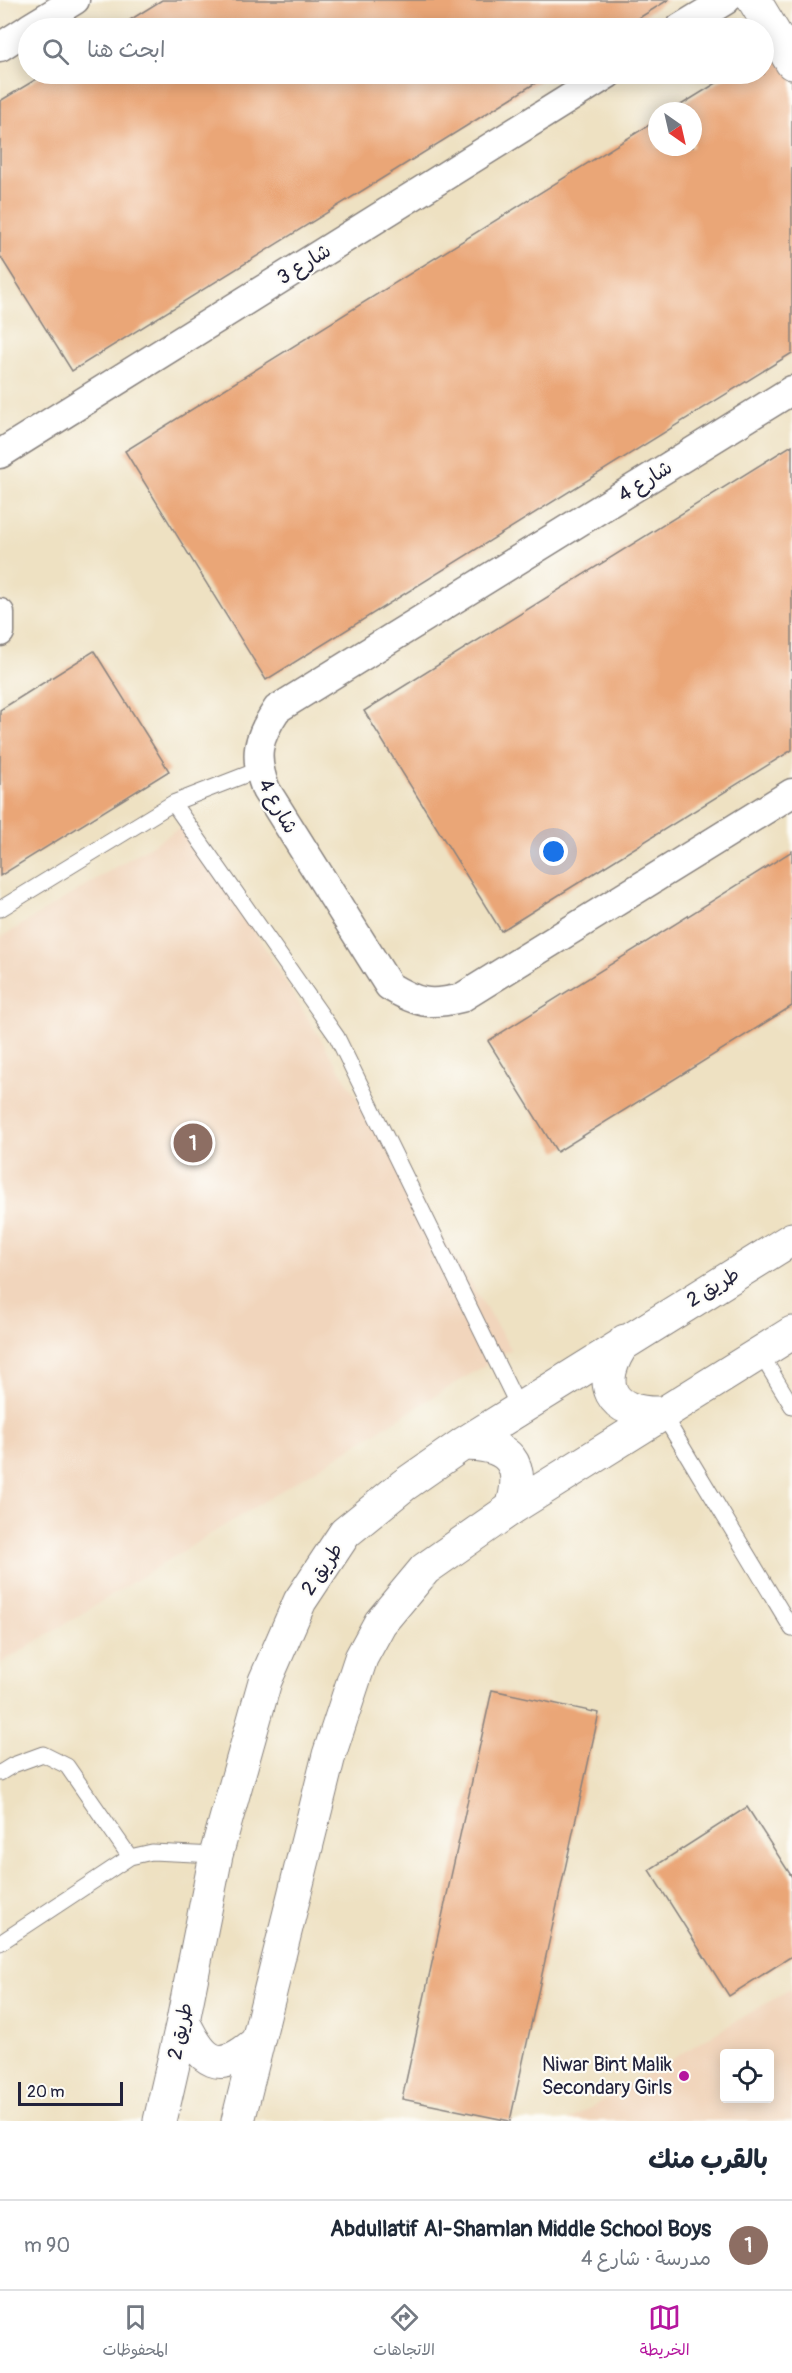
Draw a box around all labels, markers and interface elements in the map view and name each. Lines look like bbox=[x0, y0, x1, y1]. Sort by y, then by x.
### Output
search box bbox=[18, 18, 774, 84]
icon: search bbox=[39, 35, 72, 68]
text: ابحث هنا bbox=[87, 36, 165, 64]
north arrow bbox=[648, 102, 702, 156]
street label: شارع 3 bbox=[272, 238, 336, 291]
street label: شارع 4 bbox=[613, 455, 677, 508]
street label: شارع 4 bbox=[252, 774, 303, 838]
your location bbox=[539, 837, 568, 866]
pin: 1 bbox=[174, 1120, 212, 1166]
street label: طريق 2 bbox=[682, 1261, 744, 1313]
street label: طريق 2 bbox=[296, 1538, 348, 1600]
street label: طريق 2 bbox=[162, 2000, 198, 2062]
map controls bbox=[720, 2049, 774, 2103]
button: locate bbox=[720, 2049, 774, 2103]
place label: Niwar Bint Malik Secondary Girls bbox=[542, 2052, 673, 2100]
marker: Niwar Bint Malik Secondary Girls bbox=[677, 2069, 691, 2083]
scale bar bbox=[18, 2079, 123, 2106]
text: 20 m bbox=[27, 2082, 65, 2102]
text: بالقرب منك bbox=[648, 2144, 768, 2176]
text: Abdullatif Al-Shamlan Middle School Boys bbox=[330, 2215, 711, 2243]
text: 90 m bbox=[24, 2233, 70, 2258]
text: 1 bbox=[745, 2233, 752, 2258]
text: مدرسة · شارع 4 bbox=[581, 2246, 711, 2271]
tab: المحفوظات bbox=[102, 2301, 168, 2364]
tab: الاتجاهات bbox=[373, 2301, 435, 2364]
tab: الخريطة bbox=[640, 2301, 690, 2364]

